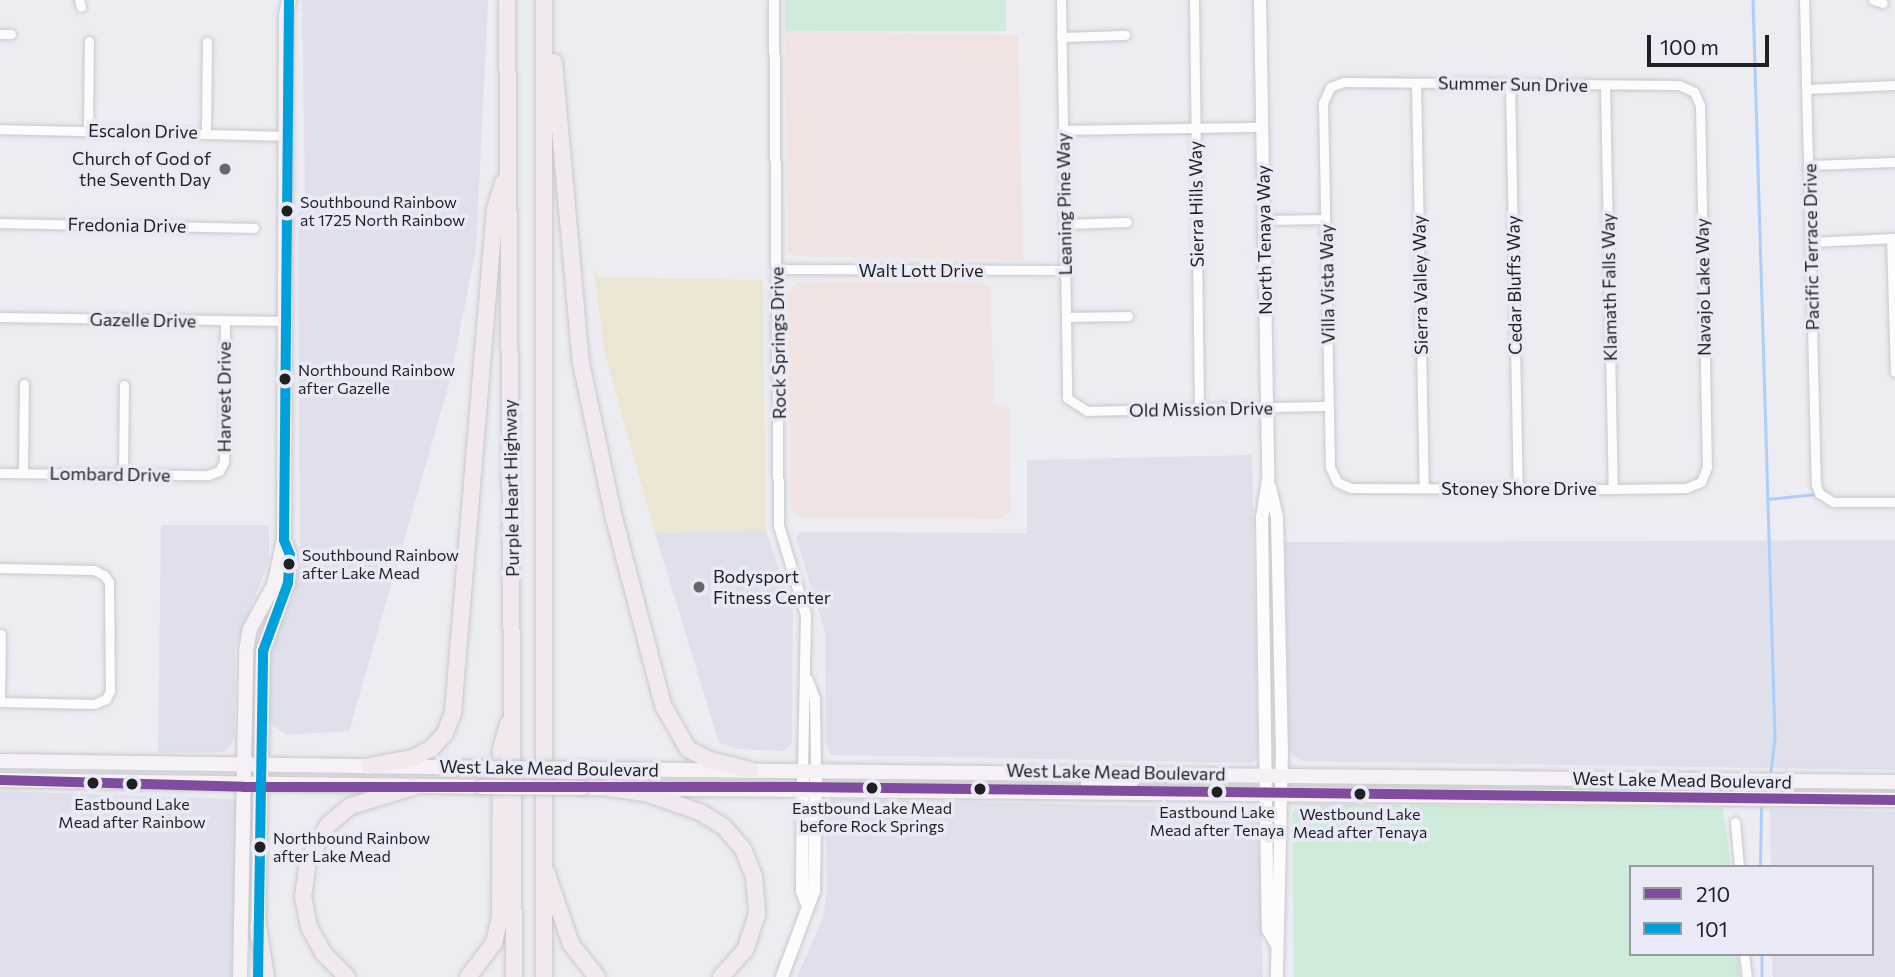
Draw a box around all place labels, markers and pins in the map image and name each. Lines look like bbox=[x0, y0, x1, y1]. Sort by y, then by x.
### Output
place label: Church of God of the Seventh Day bbox=[72, 148, 211, 190]
marker: Church of God of the Seventh Day bbox=[217, 161, 233, 177]
place label: Southbound Rainbow at 1725 North Rainbow bbox=[300, 192, 465, 230]
marker: Southbound Rainbow at 1725 North Rainbow bbox=[280, 204, 294, 218]
place label: Northbound Rainbow after Gazelle bbox=[298, 360, 455, 398]
marker: Northbound Rainbow after Gazelle bbox=[278, 372, 292, 386]
place label: Southbound Rainbow after Lake Mead bbox=[302, 545, 459, 583]
marker: Southbound Rainbow after Lake Mead bbox=[282, 557, 296, 571]
place label: Bodysport Fitness Center bbox=[713, 566, 831, 608]
marker: Bodysport Fitness Center bbox=[691, 579, 707, 595]
unlabelled marker bbox=[86, 776, 100, 790]
marker: Eastbound Lake Mead after Rainbow bbox=[125, 777, 139, 791]
marker: Eastbound Lake Mead before Rock Springs bbox=[865, 781, 879, 795]
unlabelled marker bbox=[973, 782, 987, 796]
marker: Eastbound Lake Mead after Tenaya bbox=[1210, 785, 1224, 799]
marker: Westbound Lake Mead after Tenaya bbox=[1353, 787, 1367, 801]
place label: Eastbound Lake Mead after Rainbow bbox=[58, 794, 206, 832]
place label: Eastbound Lake Mead before Rock Springs bbox=[792, 798, 952, 836]
place label: Eastbound Lake Mead after Tenaya bbox=[1150, 802, 1284, 840]
place label: Westbound Lake Mead after Tenaya bbox=[1293, 804, 1427, 842]
place label: Northbound Rainbow after Lake Mead bbox=[273, 828, 430, 866]
marker: Northbound Rainbow after Lake Mead bbox=[253, 840, 267, 854]

